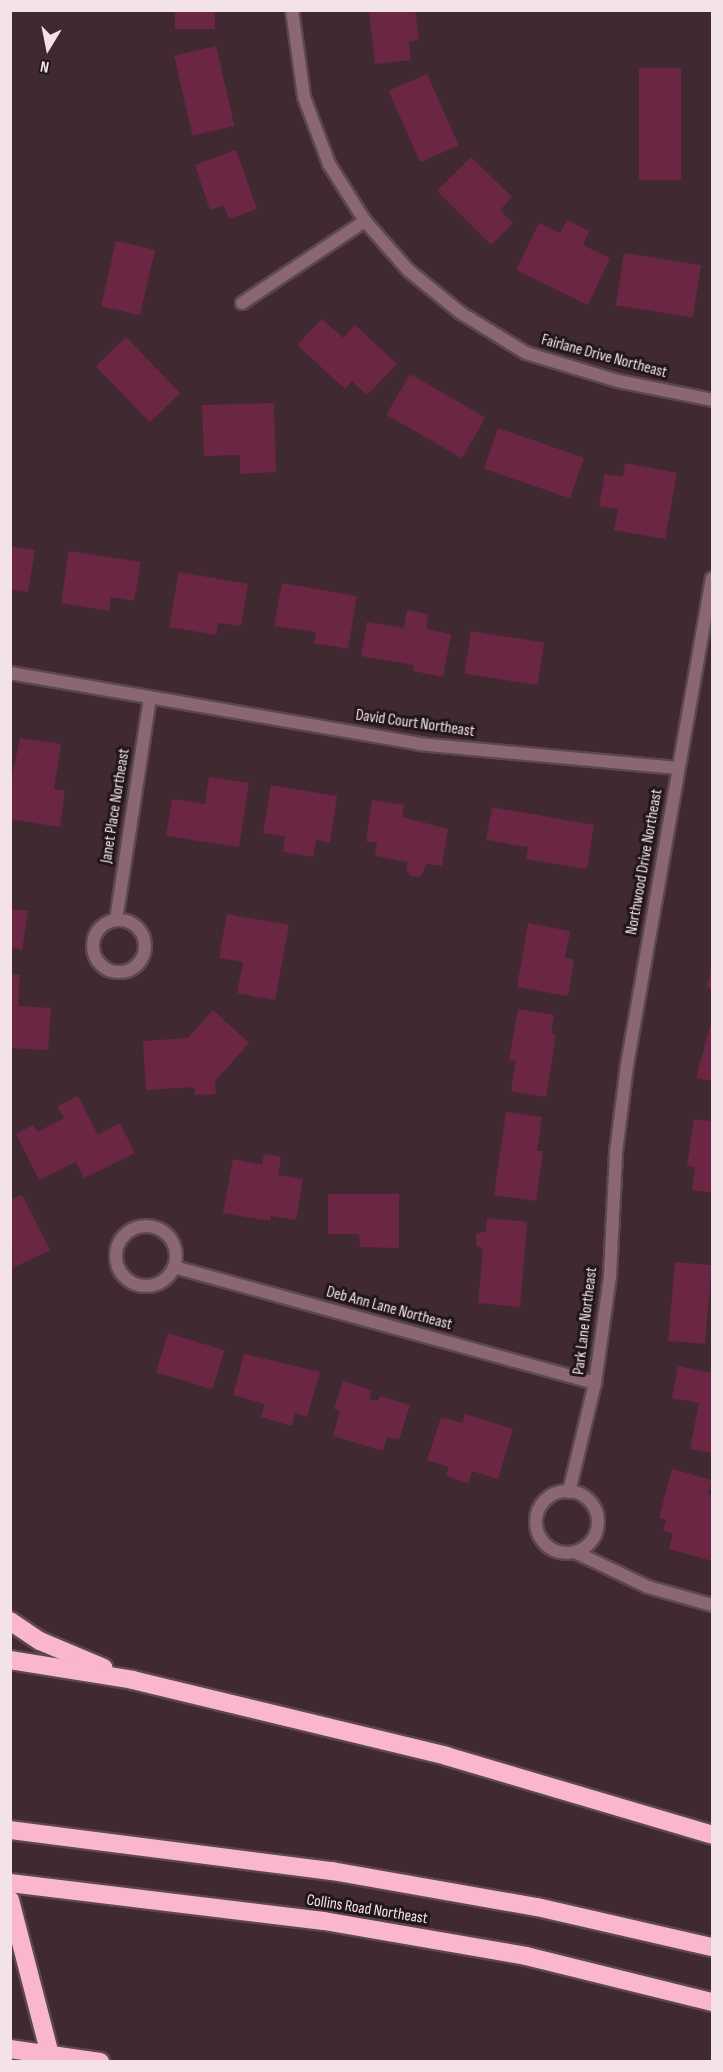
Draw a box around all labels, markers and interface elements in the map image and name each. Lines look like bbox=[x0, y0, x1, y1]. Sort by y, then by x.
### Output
north arrow bbox=[18, 18, 78, 78]
text: N bbox=[39, 56, 51, 76]
street label: Fairlane Drive Northeast bbox=[539, 331, 669, 383]
street label: David Court Northeast bbox=[354, 706, 476, 742]
street label: Janet Place Northeast bbox=[97, 747, 135, 865]
street label: Northwood Drive Northeast bbox=[623, 788, 667, 936]
street label: Park Lane Northeast bbox=[570, 1266, 602, 1376]
street label: Deb Ann Lane Northeast bbox=[324, 1283, 454, 1335]
street label: Collins Road Northeast bbox=[305, 1891, 429, 1929]

